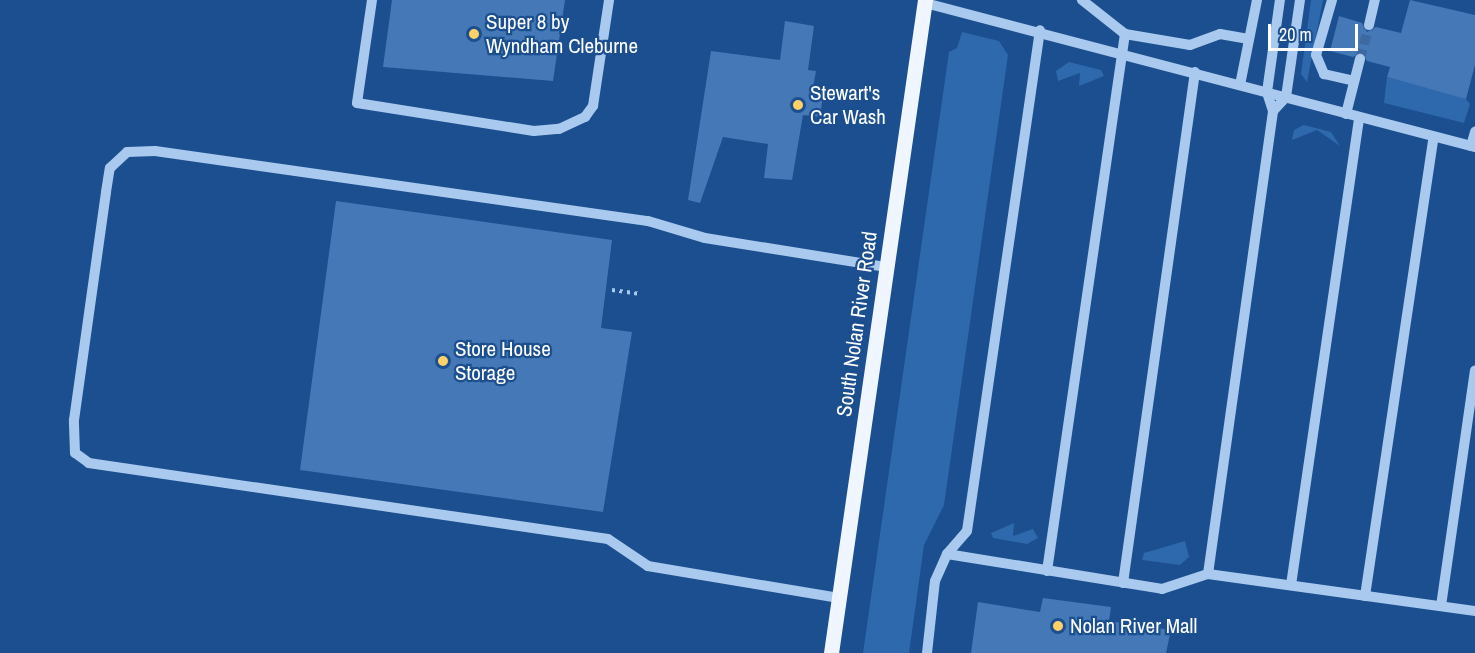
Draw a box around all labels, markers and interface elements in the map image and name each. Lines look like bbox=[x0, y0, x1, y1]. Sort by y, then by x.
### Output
place label: Super 8 by Wyndham Cleburne bbox=[486, 9, 638, 59]
scale bar bbox=[1271, 12, 1361, 50]
text: 20 m bbox=[1279, 22, 1312, 47]
marker: Super 8 by Wyndham Cleburne bbox=[467, 27, 481, 41]
place label: Stewart's Car Wash bbox=[810, 80, 886, 130]
marker: Stewart's Car Wash bbox=[791, 98, 805, 112]
street label: South Nolan River Road bbox=[832, 230, 882, 418]
place label: Store House Storage bbox=[455, 336, 551, 386]
marker: Store House Storage bbox=[436, 354, 450, 368]
place label: Nolan River Mall bbox=[1070, 613, 1197, 639]
marker: Nolan River Mall bbox=[1051, 619, 1065, 633]

